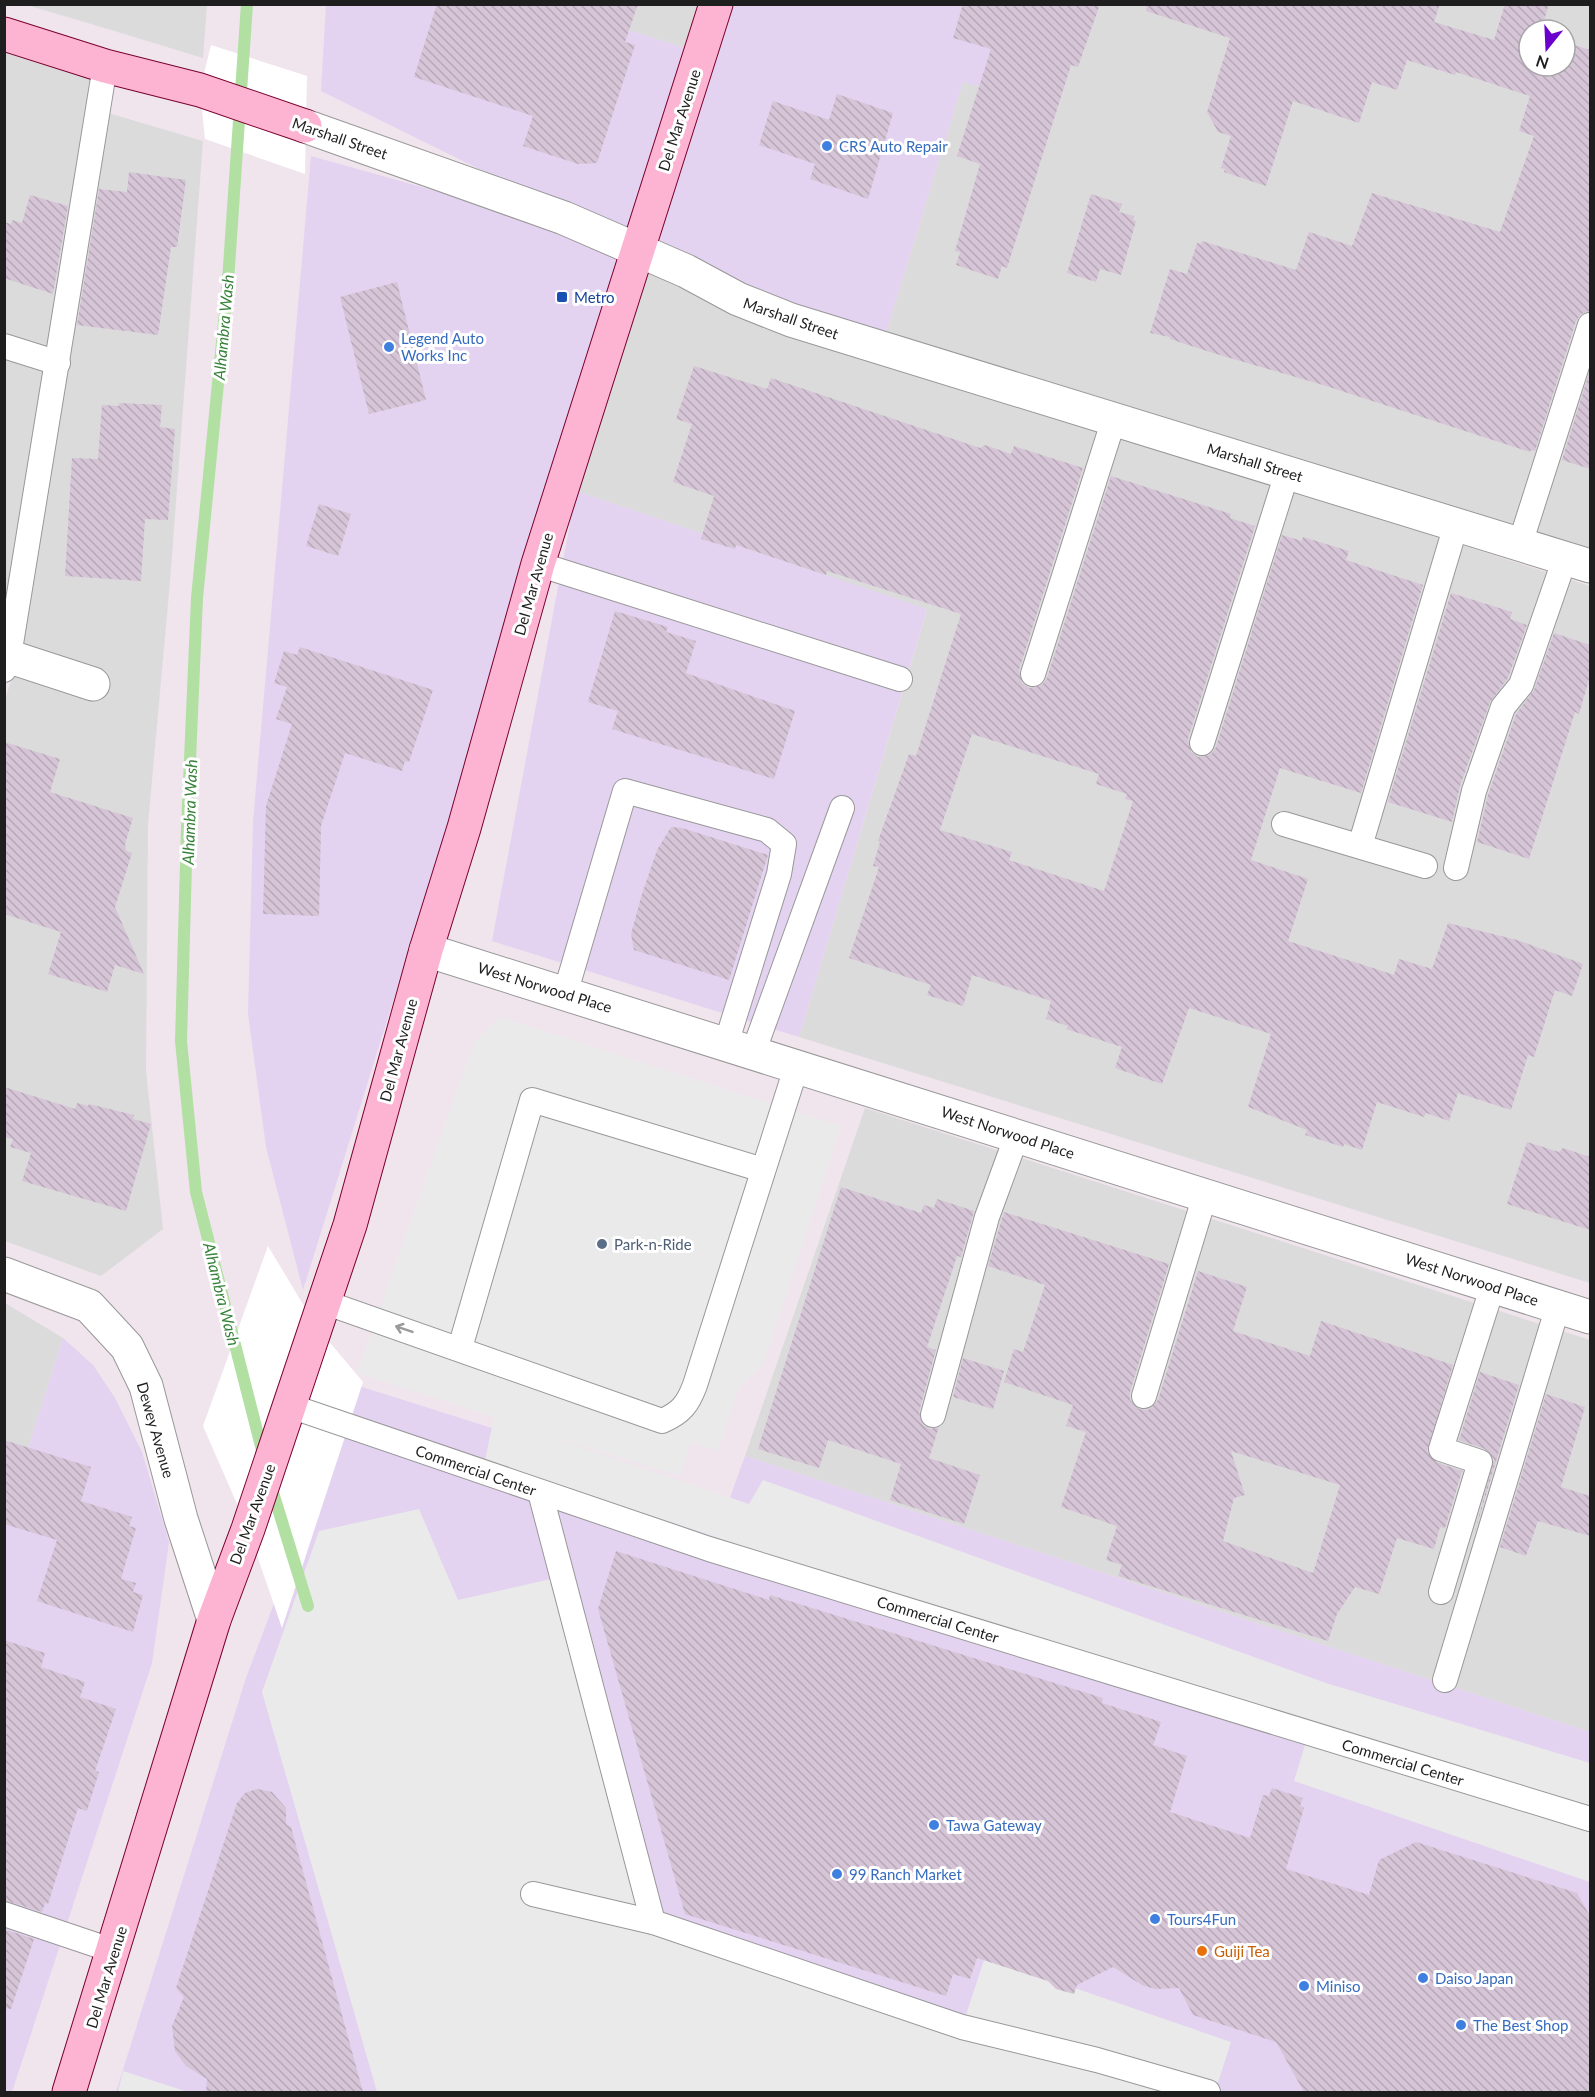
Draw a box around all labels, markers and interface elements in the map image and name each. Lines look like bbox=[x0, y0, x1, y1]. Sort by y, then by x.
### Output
north arrow bbox=[1517, 18, 1577, 78]
text: N bbox=[1533, 52, 1551, 74]
street label: Del Mar Avenue bbox=[654, 67, 704, 173]
street label: Marshall Street bbox=[290, 113, 390, 163]
place label: CRS Auto Repair bbox=[839, 137, 948, 155]
marker: CRS Auto Repair bbox=[820, 139, 834, 153]
water label: Alhambra Wash bbox=[209, 274, 237, 381]
place label: Metro bbox=[574, 288, 615, 306]
marker: Metro bbox=[555, 290, 569, 304]
street label: Marshall Street bbox=[741, 293, 841, 343]
place label: Legend Auto Works Inc bbox=[401, 329, 484, 364]
marker: Legend Auto Works Inc bbox=[382, 340, 396, 354]
street label: Marshall Street bbox=[1205, 439, 1306, 485]
street label: Del Mar Avenue bbox=[510, 531, 556, 637]
water label: Alhambra Wash bbox=[178, 759, 200, 866]
street label: West Norwood Place bbox=[476, 958, 614, 1016]
street label: Del Mar Avenue bbox=[376, 996, 420, 1103]
street label: West Norwood Place bbox=[939, 1102, 1077, 1162]
place label: Park-n-Ride bbox=[614, 1235, 692, 1253]
marker: Park-n-Ride bbox=[595, 1237, 609, 1251]
water label: Alhambra Wash bbox=[200, 1239, 244, 1348]
street label: West Norwood Place bbox=[1403, 1249, 1541, 1309]
one-way arrow bbox=[395, 1323, 414, 1334]
street label: Dewey Avenue bbox=[134, 1380, 178, 1480]
street label: Commercial Center bbox=[413, 1441, 539, 1499]
street label: Del Mar Avenue bbox=[225, 1461, 279, 1567]
street label: Commercial Center bbox=[875, 1592, 1002, 1646]
street label: Commercial Center bbox=[1340, 1735, 1467, 1789]
place label: Tawa Gateway bbox=[946, 1816, 1042, 1834]
marker: Tawa Gateway bbox=[927, 1818, 941, 1832]
place label: 99 Ranch Market bbox=[849, 1865, 962, 1883]
marker: 99 Ranch Market bbox=[830, 1867, 844, 1881]
place label: Tours4Fun bbox=[1167, 1910, 1236, 1928]
marker: Tours4Fun bbox=[1148, 1912, 1162, 1926]
street label: Del Mar Avenue bbox=[82, 1924, 130, 2030]
place label: Guiji Tea bbox=[1214, 1942, 1270, 1960]
marker: Guiji Tea bbox=[1195, 1944, 1209, 1958]
place label: Daiso Japan bbox=[1435, 1969, 1513, 1987]
marker: Daiso Japan bbox=[1416, 1971, 1430, 1985]
place label: Miniso bbox=[1316, 1977, 1360, 1995]
marker: Miniso bbox=[1297, 1979, 1311, 1993]
place label: The Best Shop bbox=[1473, 2016, 1568, 2034]
marker: The Best Shop bbox=[1454, 2018, 1468, 2032]

